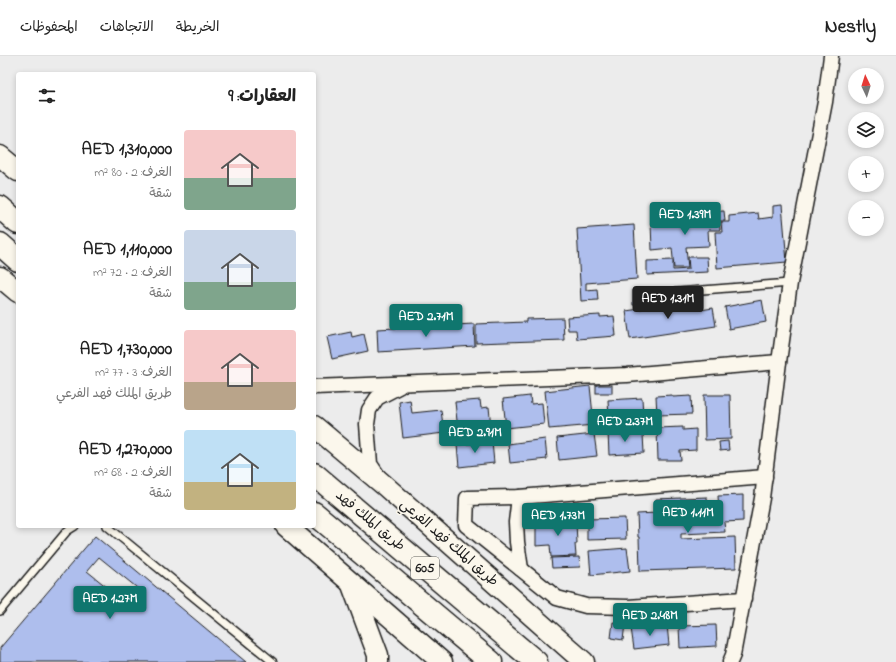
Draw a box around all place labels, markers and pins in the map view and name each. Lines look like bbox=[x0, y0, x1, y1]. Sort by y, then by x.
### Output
pin: AED 1.39M bbox=[639, 202, 731, 236]
pin: AED 1.31M bbox=[622, 286, 714, 320]
pin: AED 2.71M bbox=[380, 304, 472, 338]
pin: AED 2.37M bbox=[579, 409, 671, 443]
pin: AED 2.91M bbox=[429, 420, 521, 454]
pin: AED 1.11M bbox=[642, 500, 734, 534]
pin: AED 1.73M bbox=[512, 503, 604, 537]
pin: AED 1.27M bbox=[64, 586, 156, 620]
pin: AED 2.48M bbox=[604, 603, 696, 637]

